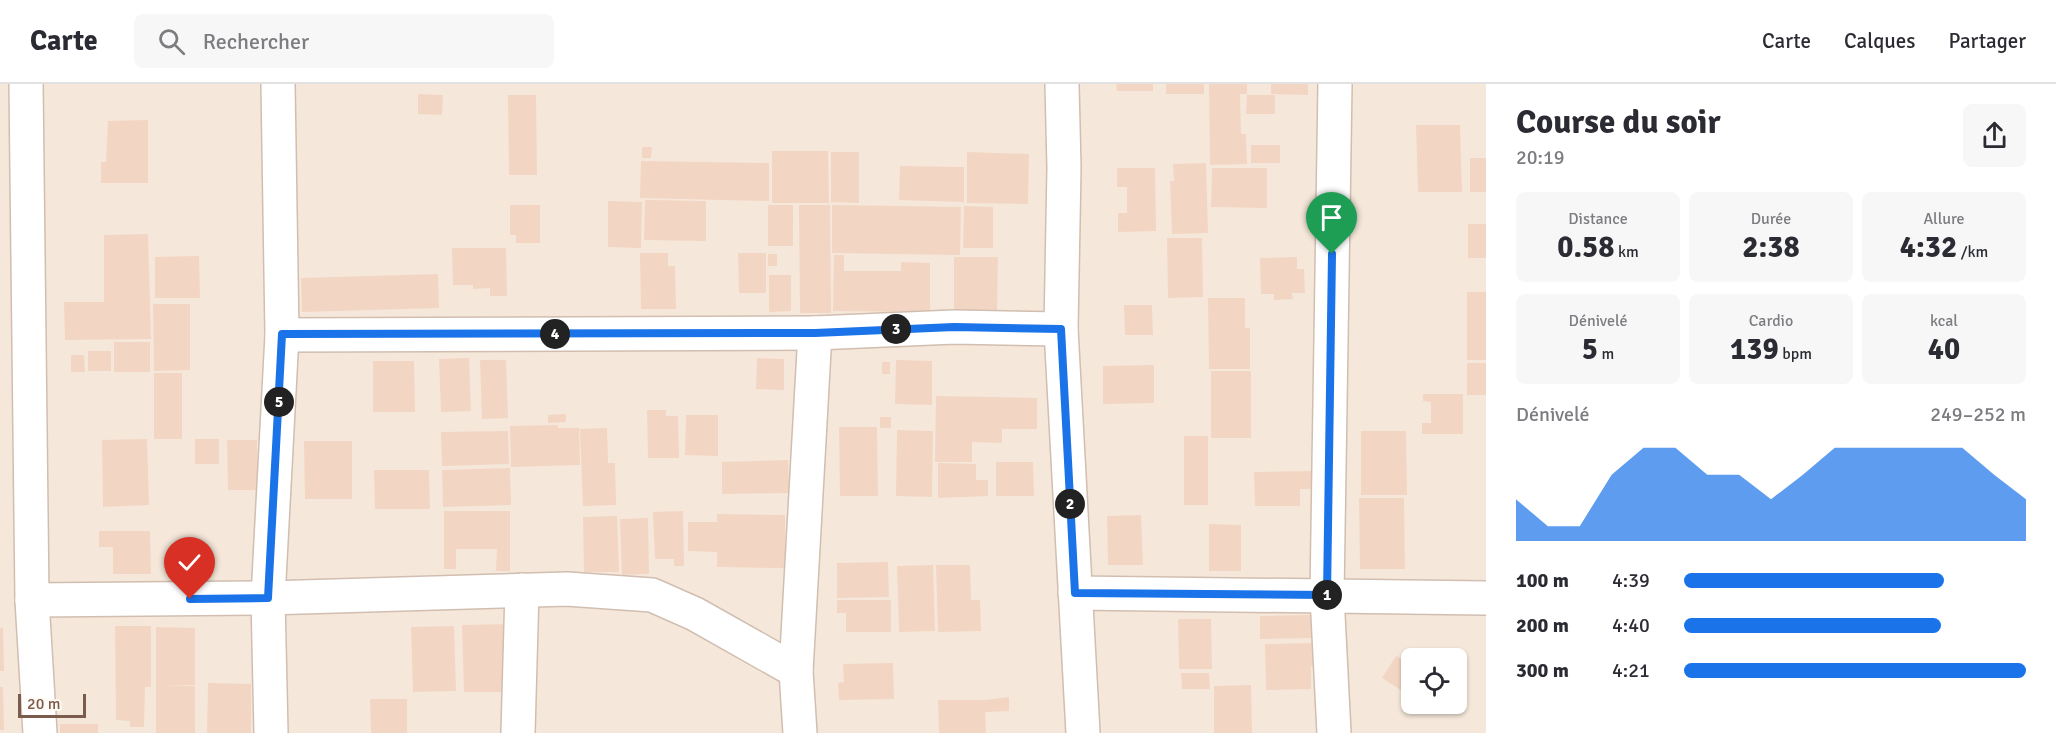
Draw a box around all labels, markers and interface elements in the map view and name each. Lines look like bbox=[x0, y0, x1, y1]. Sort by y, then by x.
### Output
search box bbox=[134, 14, 554, 68]
text: Carte bbox=[30, 24, 98, 58]
icon: search bbox=[155, 25, 188, 58]
text: Rechercher bbox=[203, 28, 309, 55]
text: Carte bbox=[1762, 28, 1811, 54]
text: Calques bbox=[1844, 28, 1915, 54]
text: Partager bbox=[1948, 28, 2026, 54]
text: Course du soir bbox=[1516, 102, 1721, 143]
button: share bbox=[1963, 104, 2026, 167]
text: 20:19 bbox=[1516, 145, 1565, 170]
pin bbox=[1306, 192, 1357, 254]
icon: arrive bbox=[1315, 201, 1348, 234]
text: Distance bbox=[1568, 209, 1628, 229]
text: Durée bbox=[1751, 209, 1791, 229]
text: Allure bbox=[1923, 209, 1965, 229]
text: 0.58 bbox=[1557, 229, 1614, 266]
text: 2:38 bbox=[1742, 229, 1800, 266]
text: 4:32 bbox=[1900, 229, 1957, 266]
text: km bbox=[1614, 242, 1639, 262]
text: /km bbox=[1957, 242, 1988, 262]
text: Dénivelé bbox=[1569, 311, 1627, 331]
text: Cardio bbox=[1749, 311, 1793, 331]
text: kcal bbox=[1930, 311, 1958, 331]
pin: 3 bbox=[881, 314, 911, 344]
pin: 4 bbox=[540, 319, 570, 349]
text: 3 bbox=[892, 319, 900, 339]
text: 4 bbox=[551, 324, 559, 344]
text: 5 bbox=[1582, 331, 1598, 368]
text: 139 bbox=[1730, 331, 1779, 368]
text: 40 bbox=[1928, 331, 1960, 368]
text: m bbox=[1598, 344, 1614, 364]
text: bpm bbox=[1779, 344, 1812, 364]
pin: 5 bbox=[264, 387, 294, 417]
text: 5 bbox=[275, 392, 283, 412]
text: Dénivelé bbox=[1516, 402, 1590, 427]
text: 249–252 m bbox=[1930, 402, 2026, 427]
pin: 2 bbox=[1055, 489, 1085, 519]
text: 2 bbox=[1066, 494, 1074, 514]
pin bbox=[164, 537, 215, 599]
icon: check bbox=[173, 546, 206, 579]
text: 100 m bbox=[1516, 568, 1569, 593]
text: 4:39 bbox=[1612, 568, 1650, 593]
pin: 1 bbox=[1312, 580, 1342, 610]
text: 1 bbox=[1323, 585, 1331, 605]
text: 200 m bbox=[1516, 613, 1569, 638]
text: 4:40 bbox=[1612, 613, 1650, 638]
map controls bbox=[1401, 648, 1467, 714]
button: locate bbox=[1401, 648, 1467, 714]
text: 300 m bbox=[1516, 658, 1569, 683]
text: 4:21 bbox=[1612, 658, 1650, 683]
scale bar bbox=[18, 691, 86, 718]
text: 20 m bbox=[27, 694, 61, 714]

